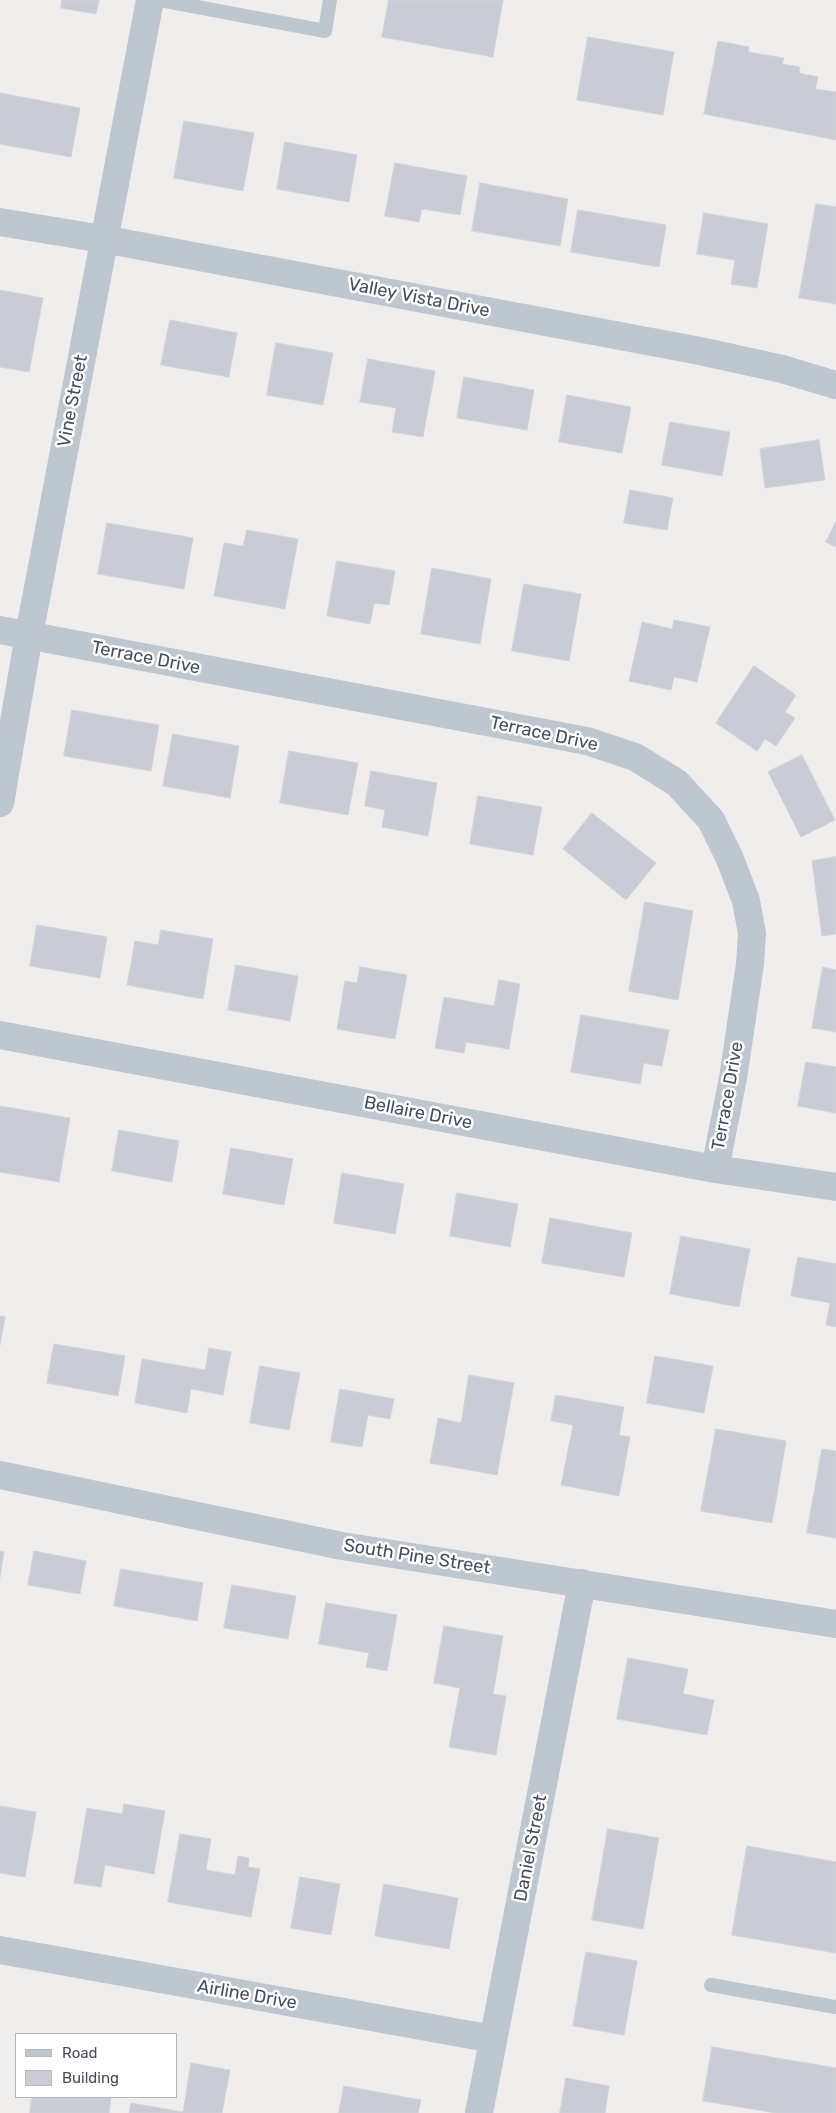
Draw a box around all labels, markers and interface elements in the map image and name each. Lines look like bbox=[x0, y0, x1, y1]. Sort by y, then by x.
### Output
street label: Valley Vista Drive bbox=[347, 274, 491, 322]
street label: Vine Street bbox=[53, 353, 93, 449]
street label: Terrace Drive bbox=[90, 637, 202, 679]
street label: Terrace Drive bbox=[488, 712, 600, 756]
street label: Terrace Drive bbox=[708, 1040, 748, 1152]
street label: Bellaire Drive bbox=[362, 1092, 474, 1134]
street label: South Pine Street bbox=[342, 1535, 492, 1579]
street label: Daniel Street bbox=[510, 1793, 552, 1903]
street label: Airline Drive bbox=[196, 1976, 298, 2014]
legend bbox=[15, 2033, 178, 2098]
text: Road bbox=[62, 2044, 98, 2062]
text: Building bbox=[62, 2069, 119, 2087]

